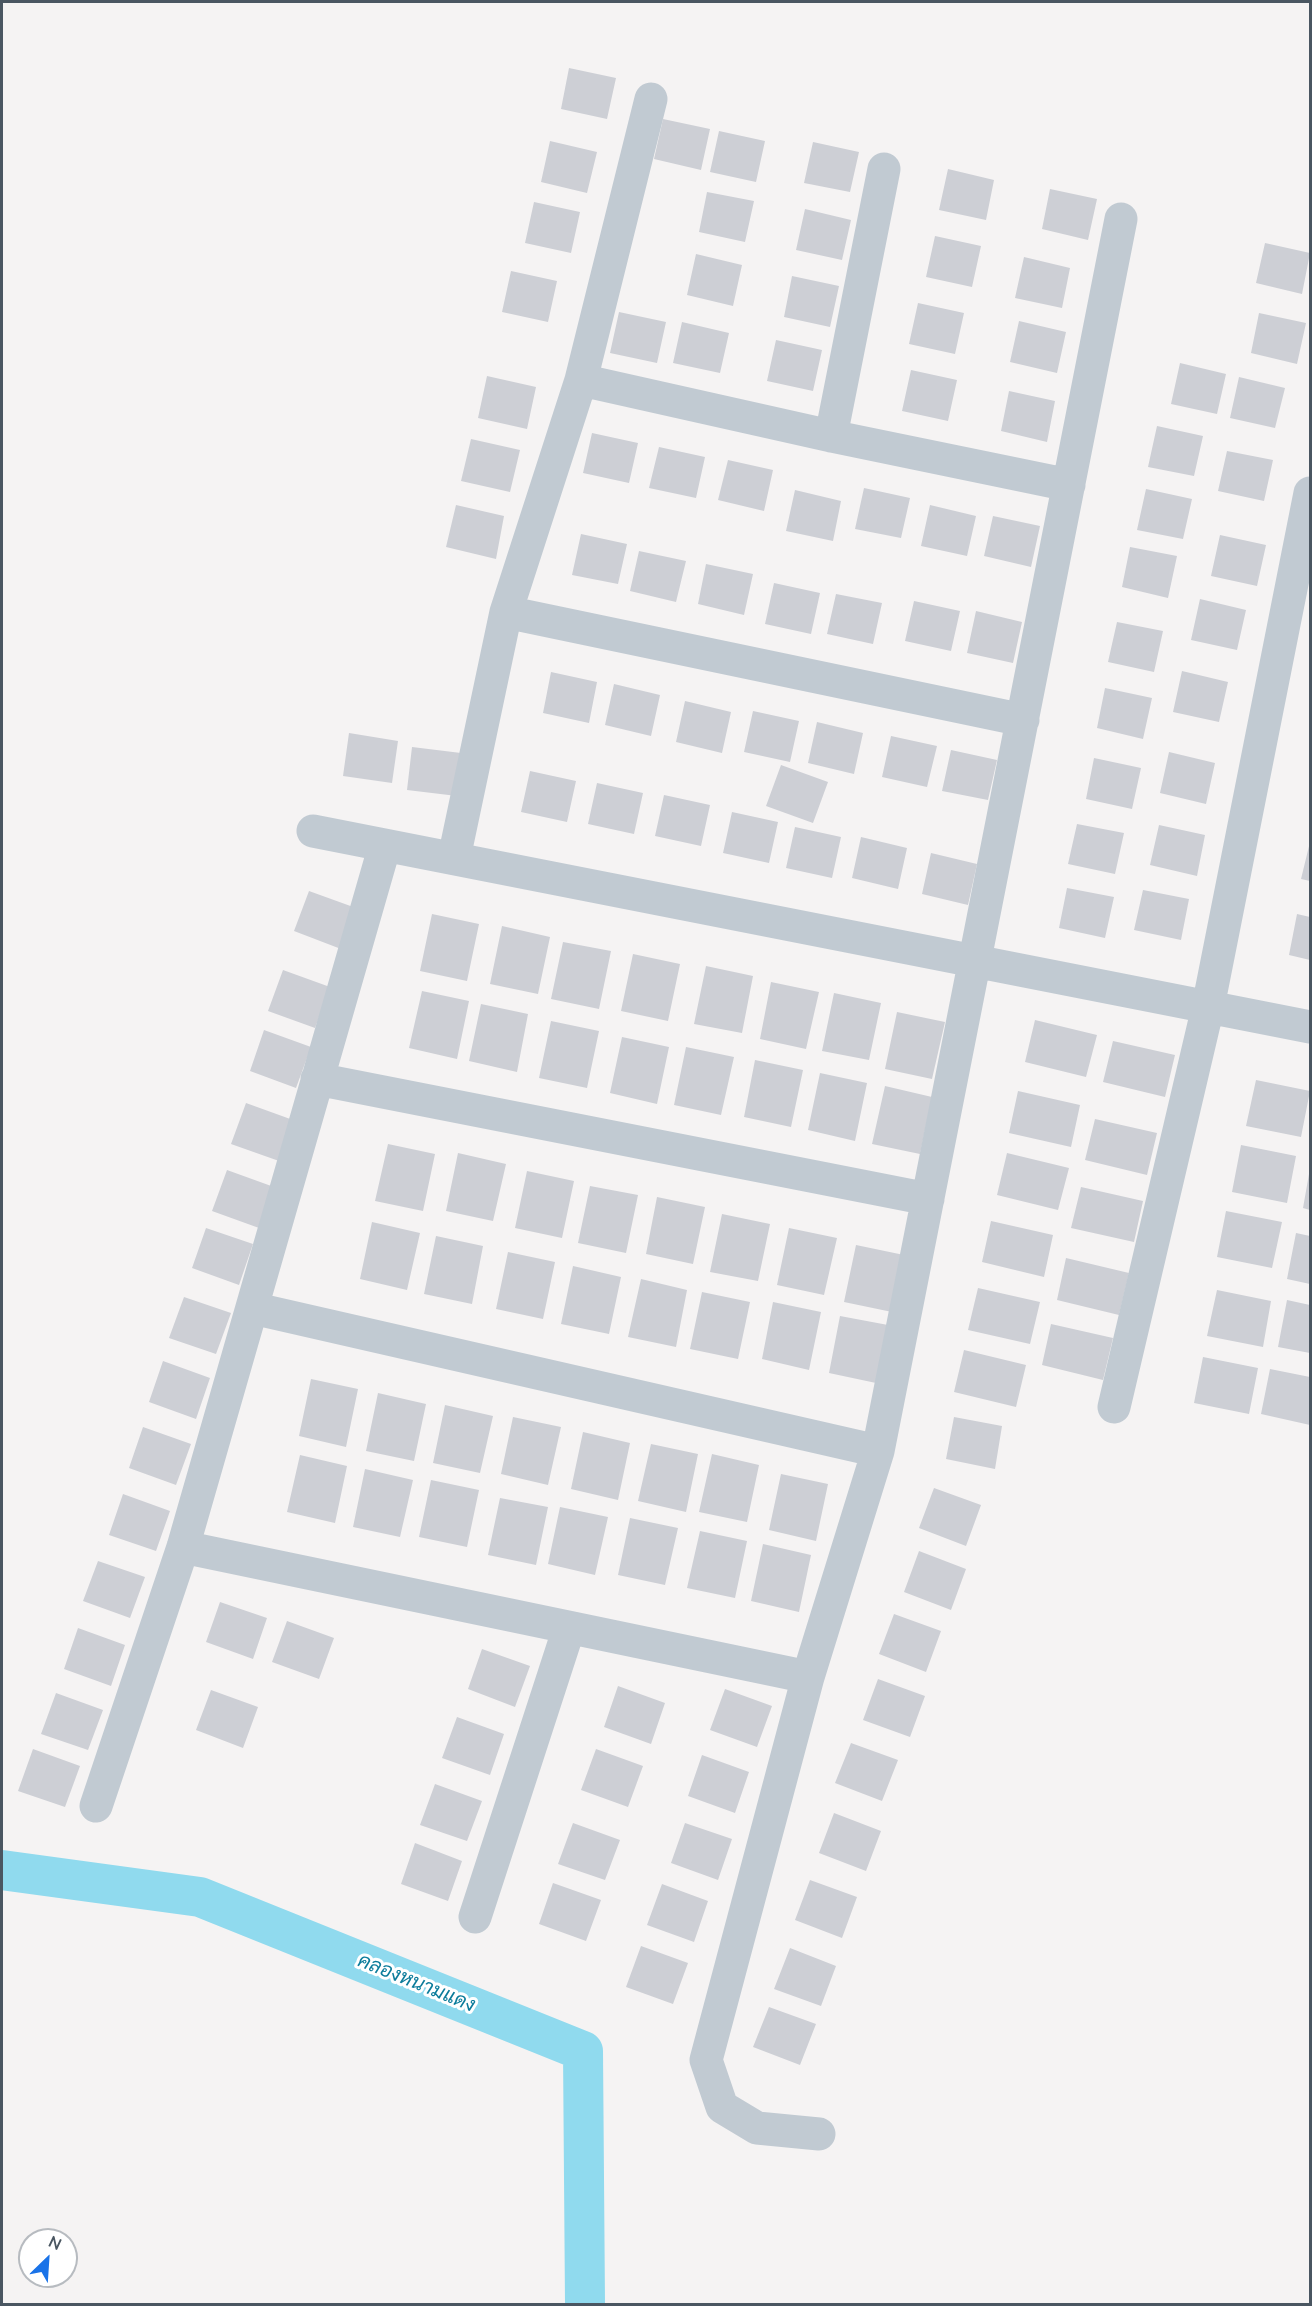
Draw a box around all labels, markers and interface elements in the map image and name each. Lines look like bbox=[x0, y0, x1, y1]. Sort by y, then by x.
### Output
water label: คลองหนามแดง bbox=[354, 1950, 478, 2018]
north arrow bbox=[18, 2228, 78, 2288]
text: N bbox=[45, 2231, 65, 2256]

